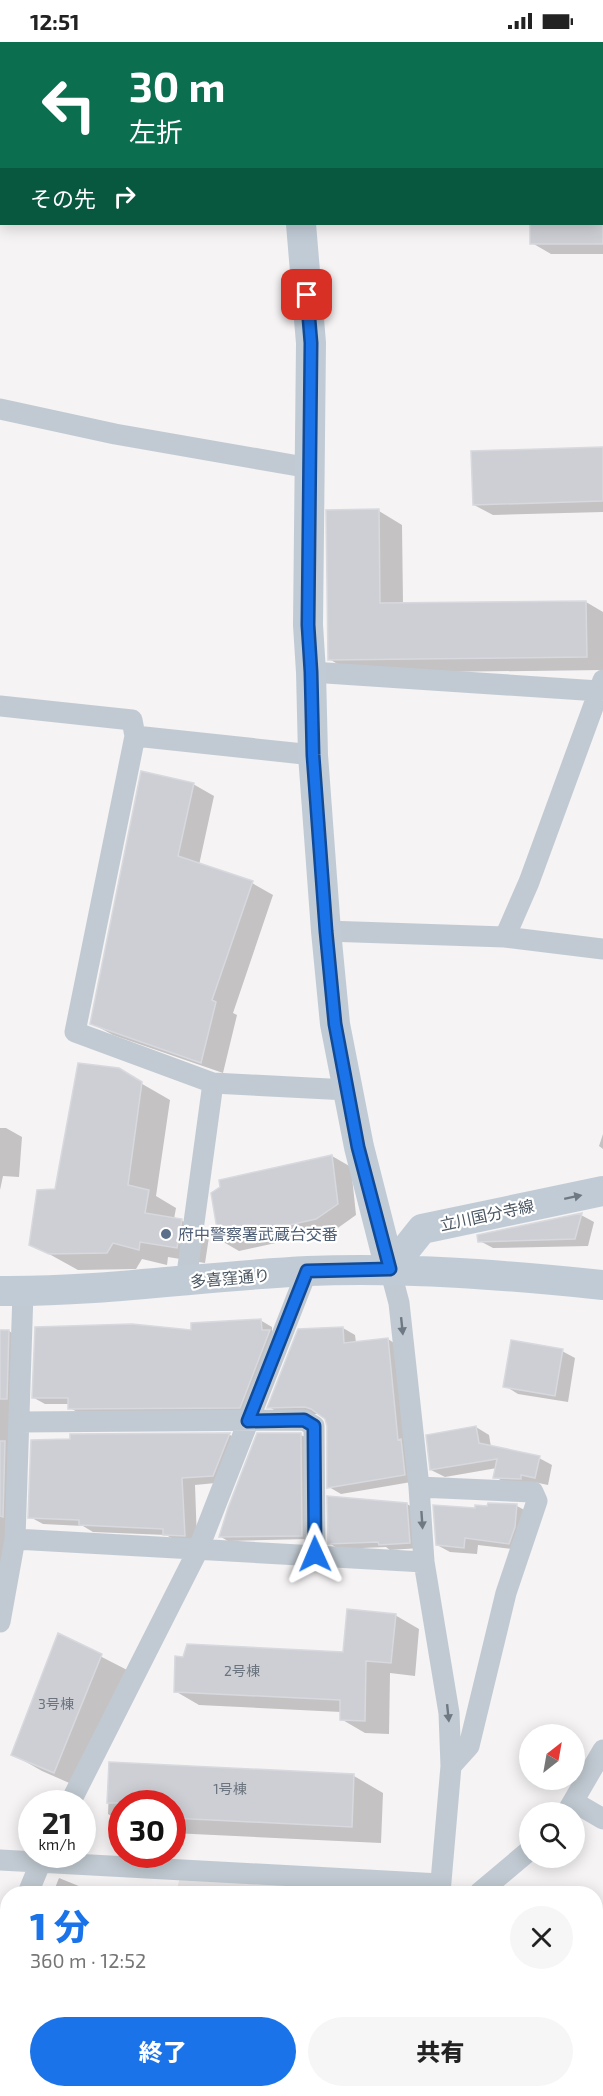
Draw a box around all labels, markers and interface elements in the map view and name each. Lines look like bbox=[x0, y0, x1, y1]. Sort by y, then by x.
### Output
text: 12:51 bbox=[30, 8, 80, 34]
text: 30 m bbox=[129, 60, 225, 110]
icon: left bbox=[30, 66, 108, 144]
text: 左折 bbox=[129, 115, 183, 147]
icon: right bbox=[108, 180, 141, 213]
text: その先 bbox=[30, 185, 96, 211]
pin bbox=[281, 269, 332, 320]
icon: arrive bbox=[290, 278, 323, 311]
one-way arrow bbox=[564, 1192, 583, 1201]
street label: 立川国分寺線 bbox=[438, 1195, 536, 1234]
place label: 府中警察署武蔵台交番 bbox=[178, 1224, 338, 1243]
marker: 府中警察署武蔵台交番 bbox=[159, 1227, 173, 1241]
street label: 多喜窪通り bbox=[189, 1265, 271, 1290]
one-way arrow bbox=[397, 1317, 406, 1336]
one-way arrow bbox=[417, 1511, 426, 1530]
position arrow bbox=[283, 1522, 347, 1586]
house number: 2号棟 bbox=[224, 1662, 260, 1679]
house number: 3号棟 bbox=[38, 1695, 74, 1712]
one-way arrow bbox=[443, 1704, 453, 1723]
north arrow bbox=[519, 1724, 585, 1790]
map controls bbox=[519, 1724, 585, 1868]
house number: 1号棟 bbox=[213, 1780, 247, 1797]
speed limit sign: 30 bbox=[108, 1790, 186, 1868]
button: search bbox=[519, 1802, 585, 1868]
text: 21 bbox=[42, 1804, 72, 1840]
text: km/h bbox=[38, 1835, 76, 1853]
text: 1 分 bbox=[30, 1904, 90, 1947]
button: close bbox=[510, 1906, 573, 1969]
text: 360 m · 12:52 bbox=[30, 1948, 146, 1972]
button: 終了 bbox=[30, 2017, 296, 2086]
button: 共有 bbox=[308, 2017, 573, 2086]

